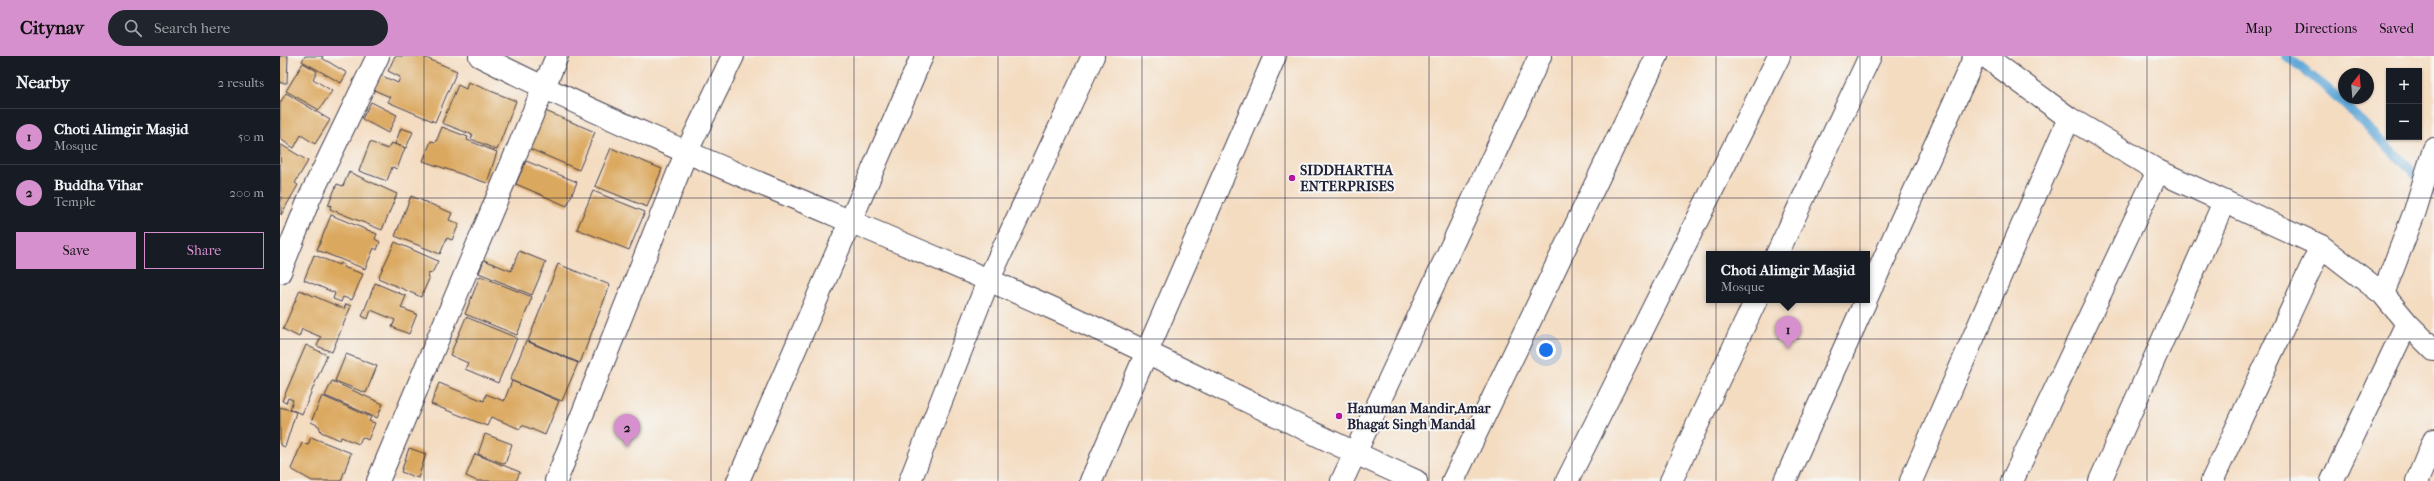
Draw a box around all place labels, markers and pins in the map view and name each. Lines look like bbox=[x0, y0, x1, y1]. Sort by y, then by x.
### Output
place label: SIDDHARTHA ENTERPRISES bbox=[1300, 162, 1394, 195]
marker: SIDDHARTHA ENTERPRISES bbox=[1287, 173, 1297, 183]
pin: 1 bbox=[1775, 316, 1801, 349]
place label: Hanuman Mandir,Amar Bhagat Singh Mandal bbox=[1347, 400, 1491, 433]
marker: Hanuman Mandir,Amar Bhagat Singh Mandal bbox=[1334, 411, 1344, 421]
pin: 2 bbox=[614, 414, 640, 447]

